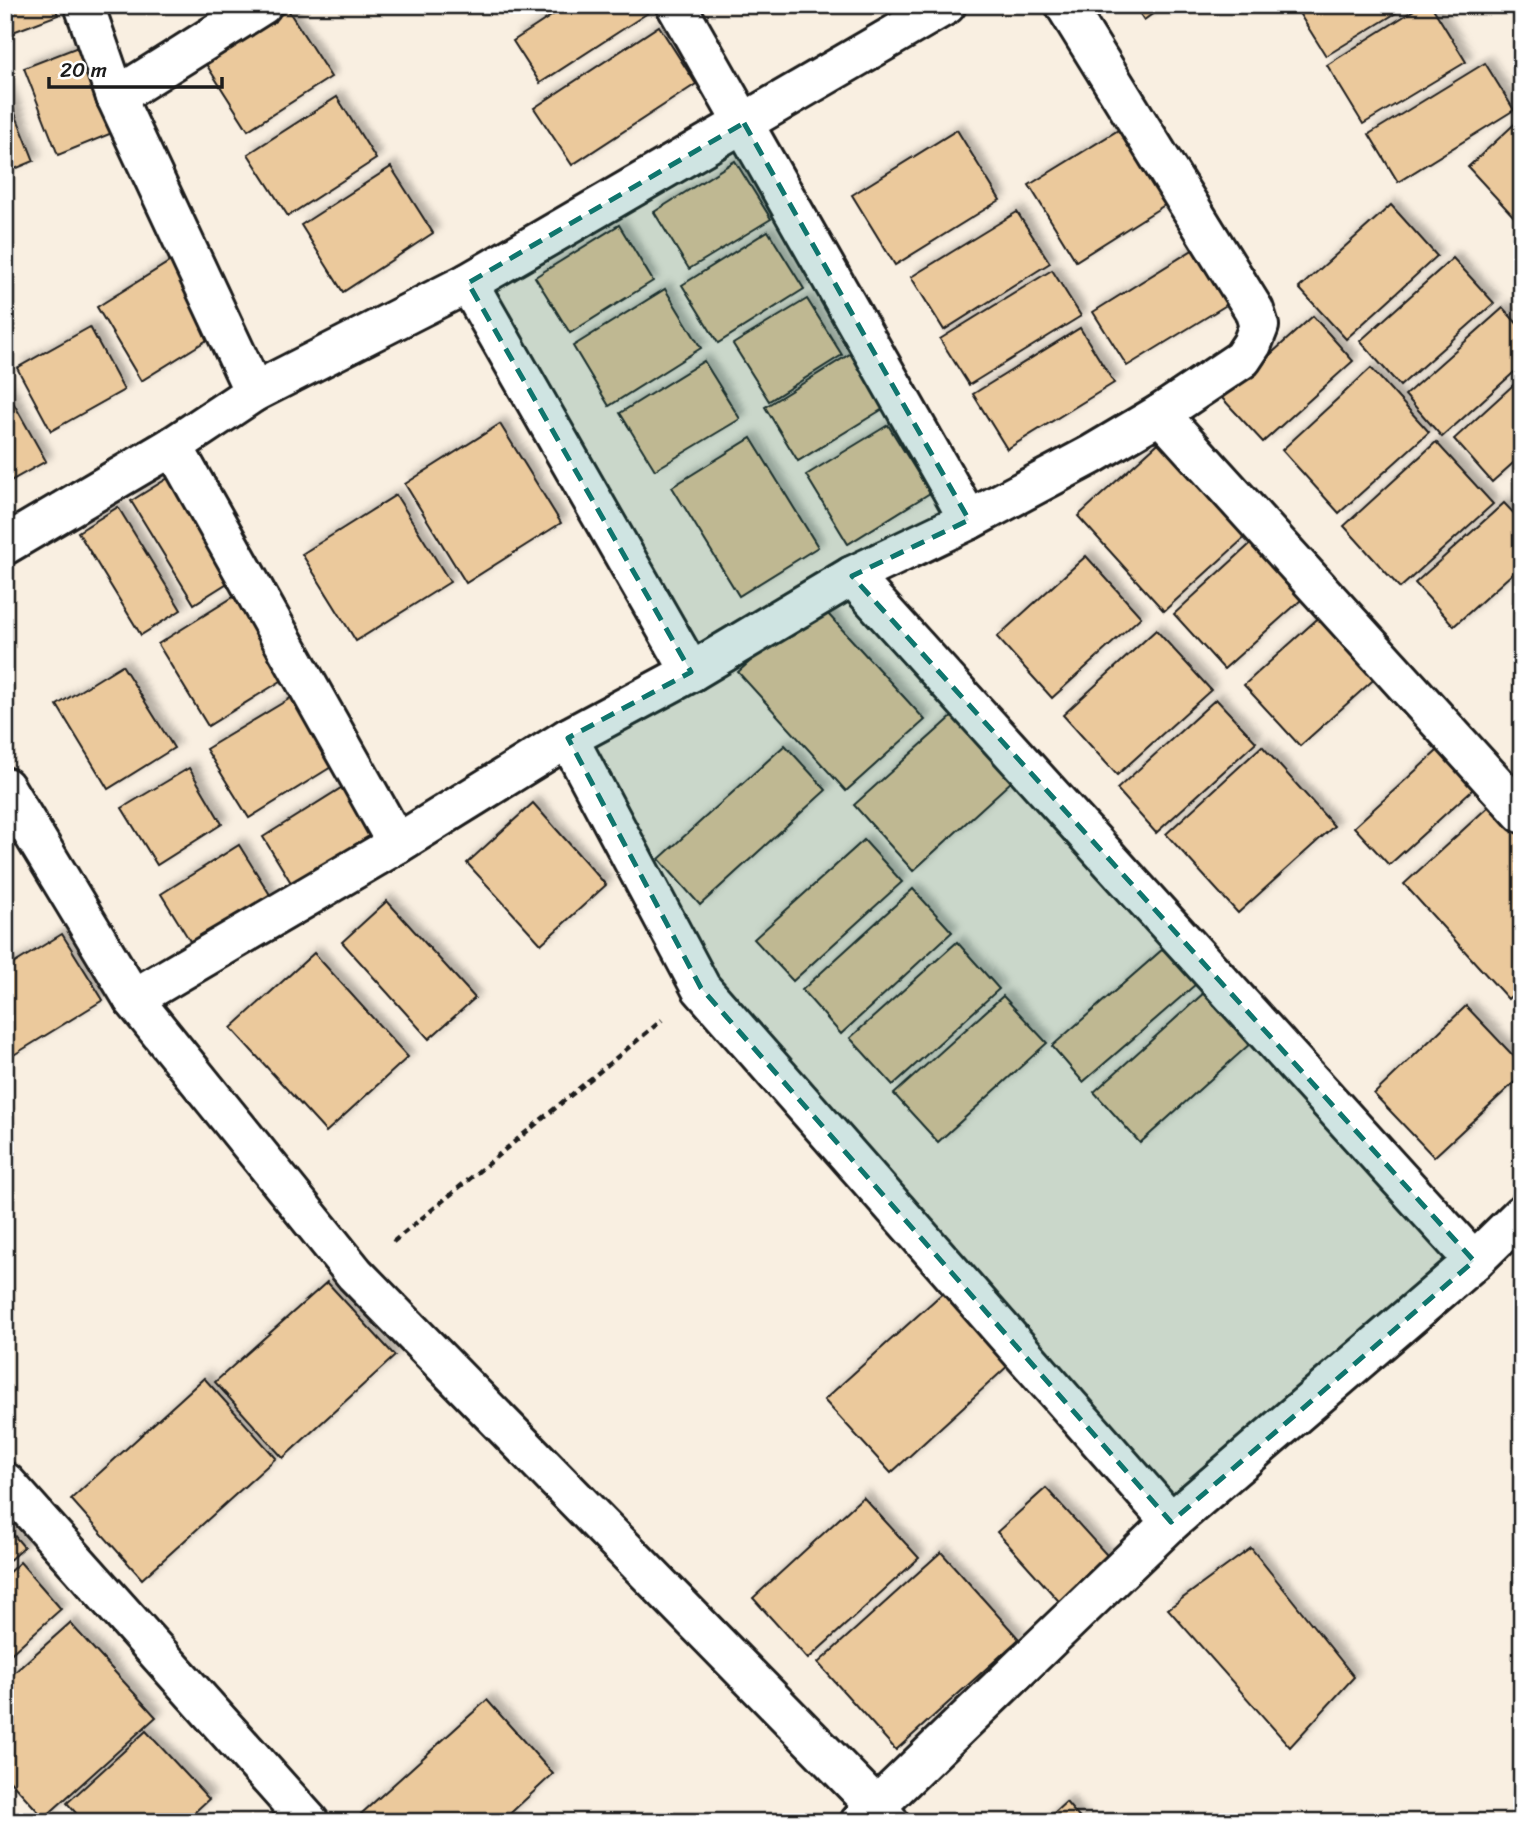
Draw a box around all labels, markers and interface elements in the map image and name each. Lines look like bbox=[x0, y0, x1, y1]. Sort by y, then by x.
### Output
scale bar bbox=[49, 46, 222, 90]
text: 20 m bbox=[60, 51, 107, 89]

